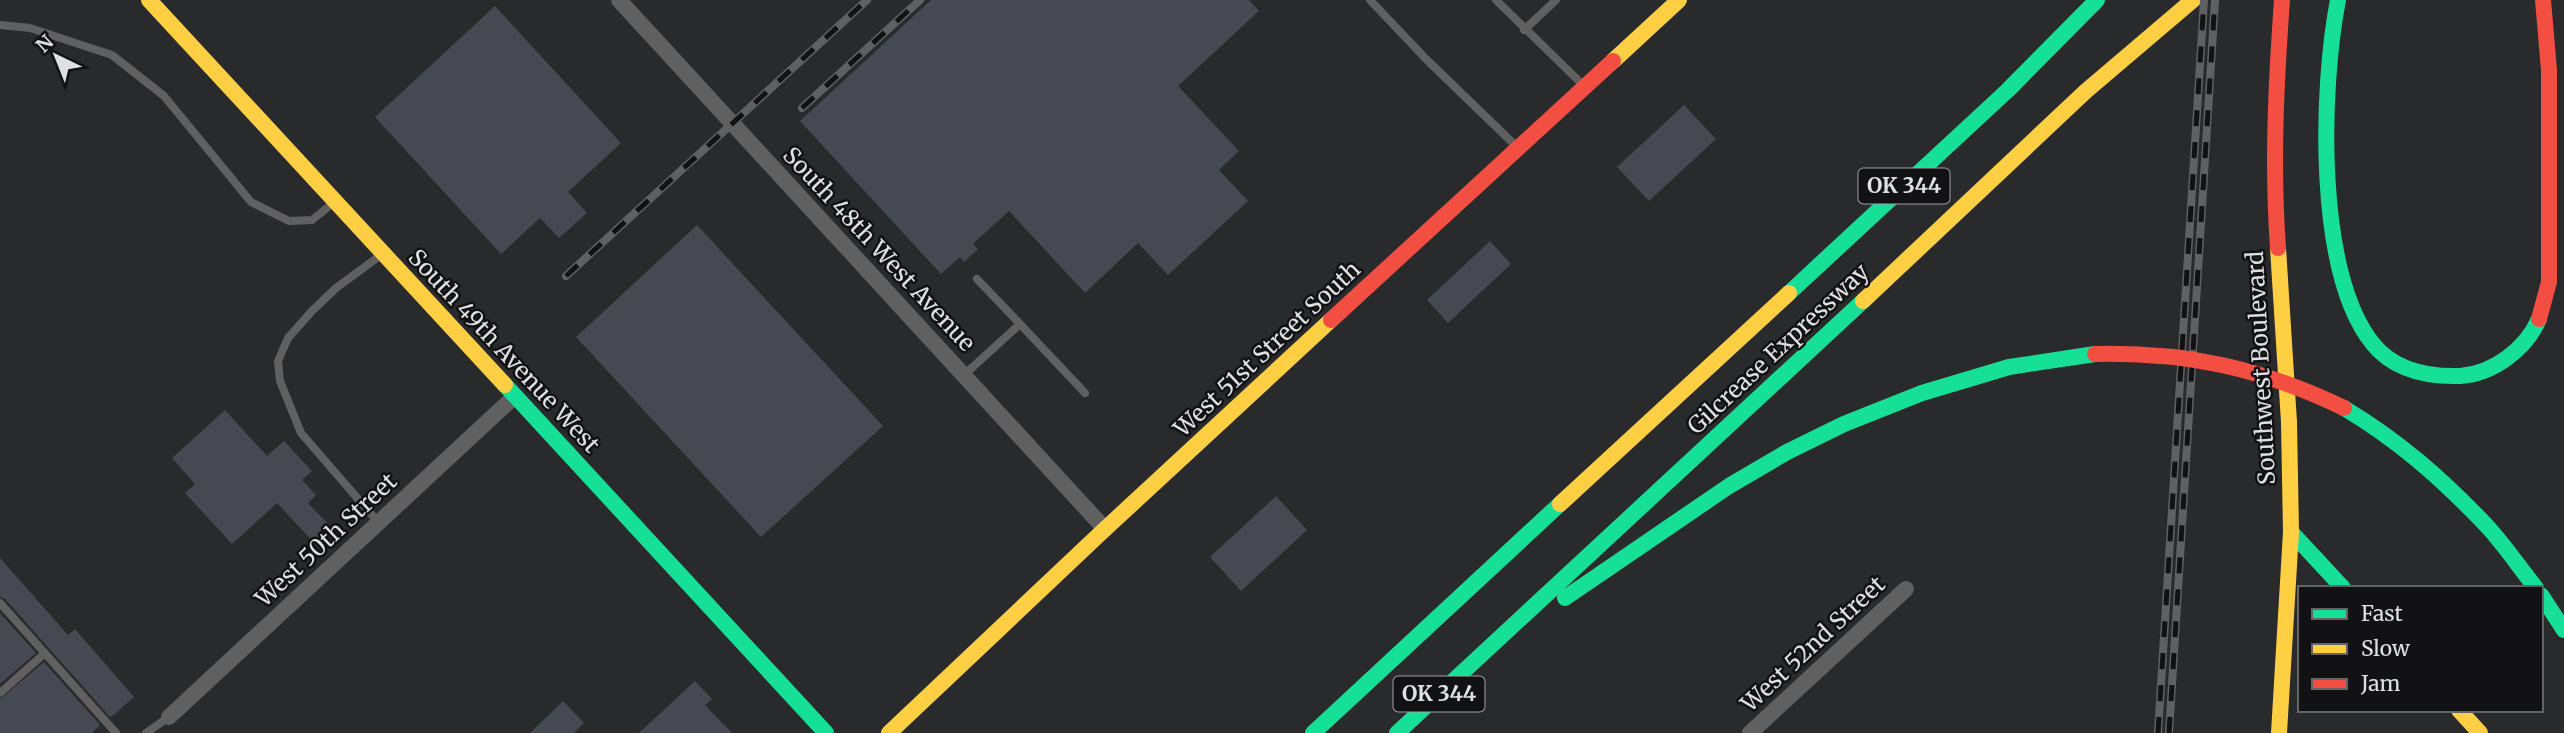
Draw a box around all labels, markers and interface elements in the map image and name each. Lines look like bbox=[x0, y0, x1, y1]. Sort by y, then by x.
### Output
north arrow bbox=[21, 21, 91, 91]
text: N bbox=[31, 30, 58, 57]
street label: South 48th West Avenue bbox=[777, 140, 982, 357]
road number: OK 344 bbox=[1858, 168, 1950, 204]
street label: South 49th Avenue West bbox=[402, 243, 606, 458]
street label: Southwest Boulevard bbox=[2240, 250, 2281, 486]
street label: West 51st Street South bbox=[1166, 255, 1366, 443]
street label: Gilcrease Expressway bbox=[1681, 257, 1875, 440]
street label: West 50th Street bbox=[248, 467, 402, 613]
street label: West 52nd Street bbox=[1734, 570, 1891, 718]
legend bbox=[2298, 586, 2543, 712]
text: Fast bbox=[2361, 600, 2403, 627]
text: Slow bbox=[2361, 635, 2410, 662]
text: Jam bbox=[2360, 670, 2400, 697]
road number: OK 344 bbox=[1394, 676, 1484, 712]

